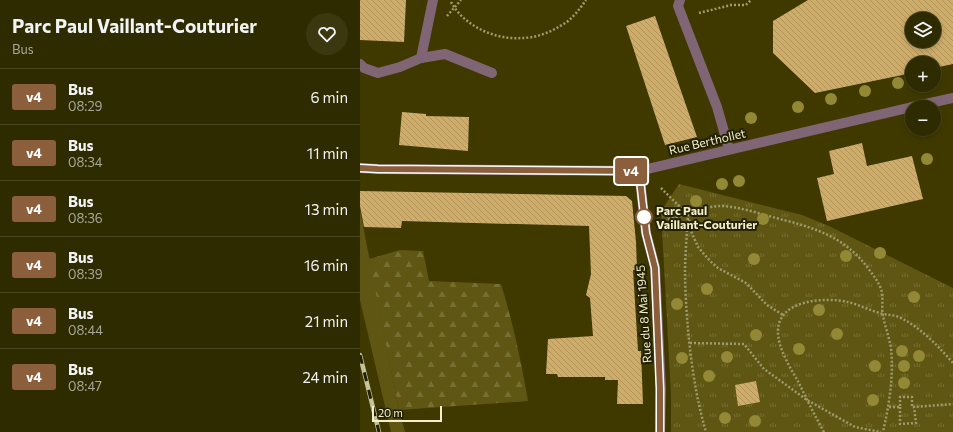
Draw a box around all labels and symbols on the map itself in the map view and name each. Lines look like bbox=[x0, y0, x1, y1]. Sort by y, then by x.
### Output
street label: Rue Berthollet bbox=[667, 125, 747, 157]
line badge: v4 bbox=[613, 158, 649, 184]
place label: Parc Paul Vaillant-Couturier bbox=[656, 203, 757, 231]
marker: Parc Paul Vaillant-Couturier bbox=[635, 208, 653, 226]
street label: Rue du 8 Mai 1945 bbox=[633, 264, 653, 364]
scale bar bbox=[372, 404, 442, 423]

